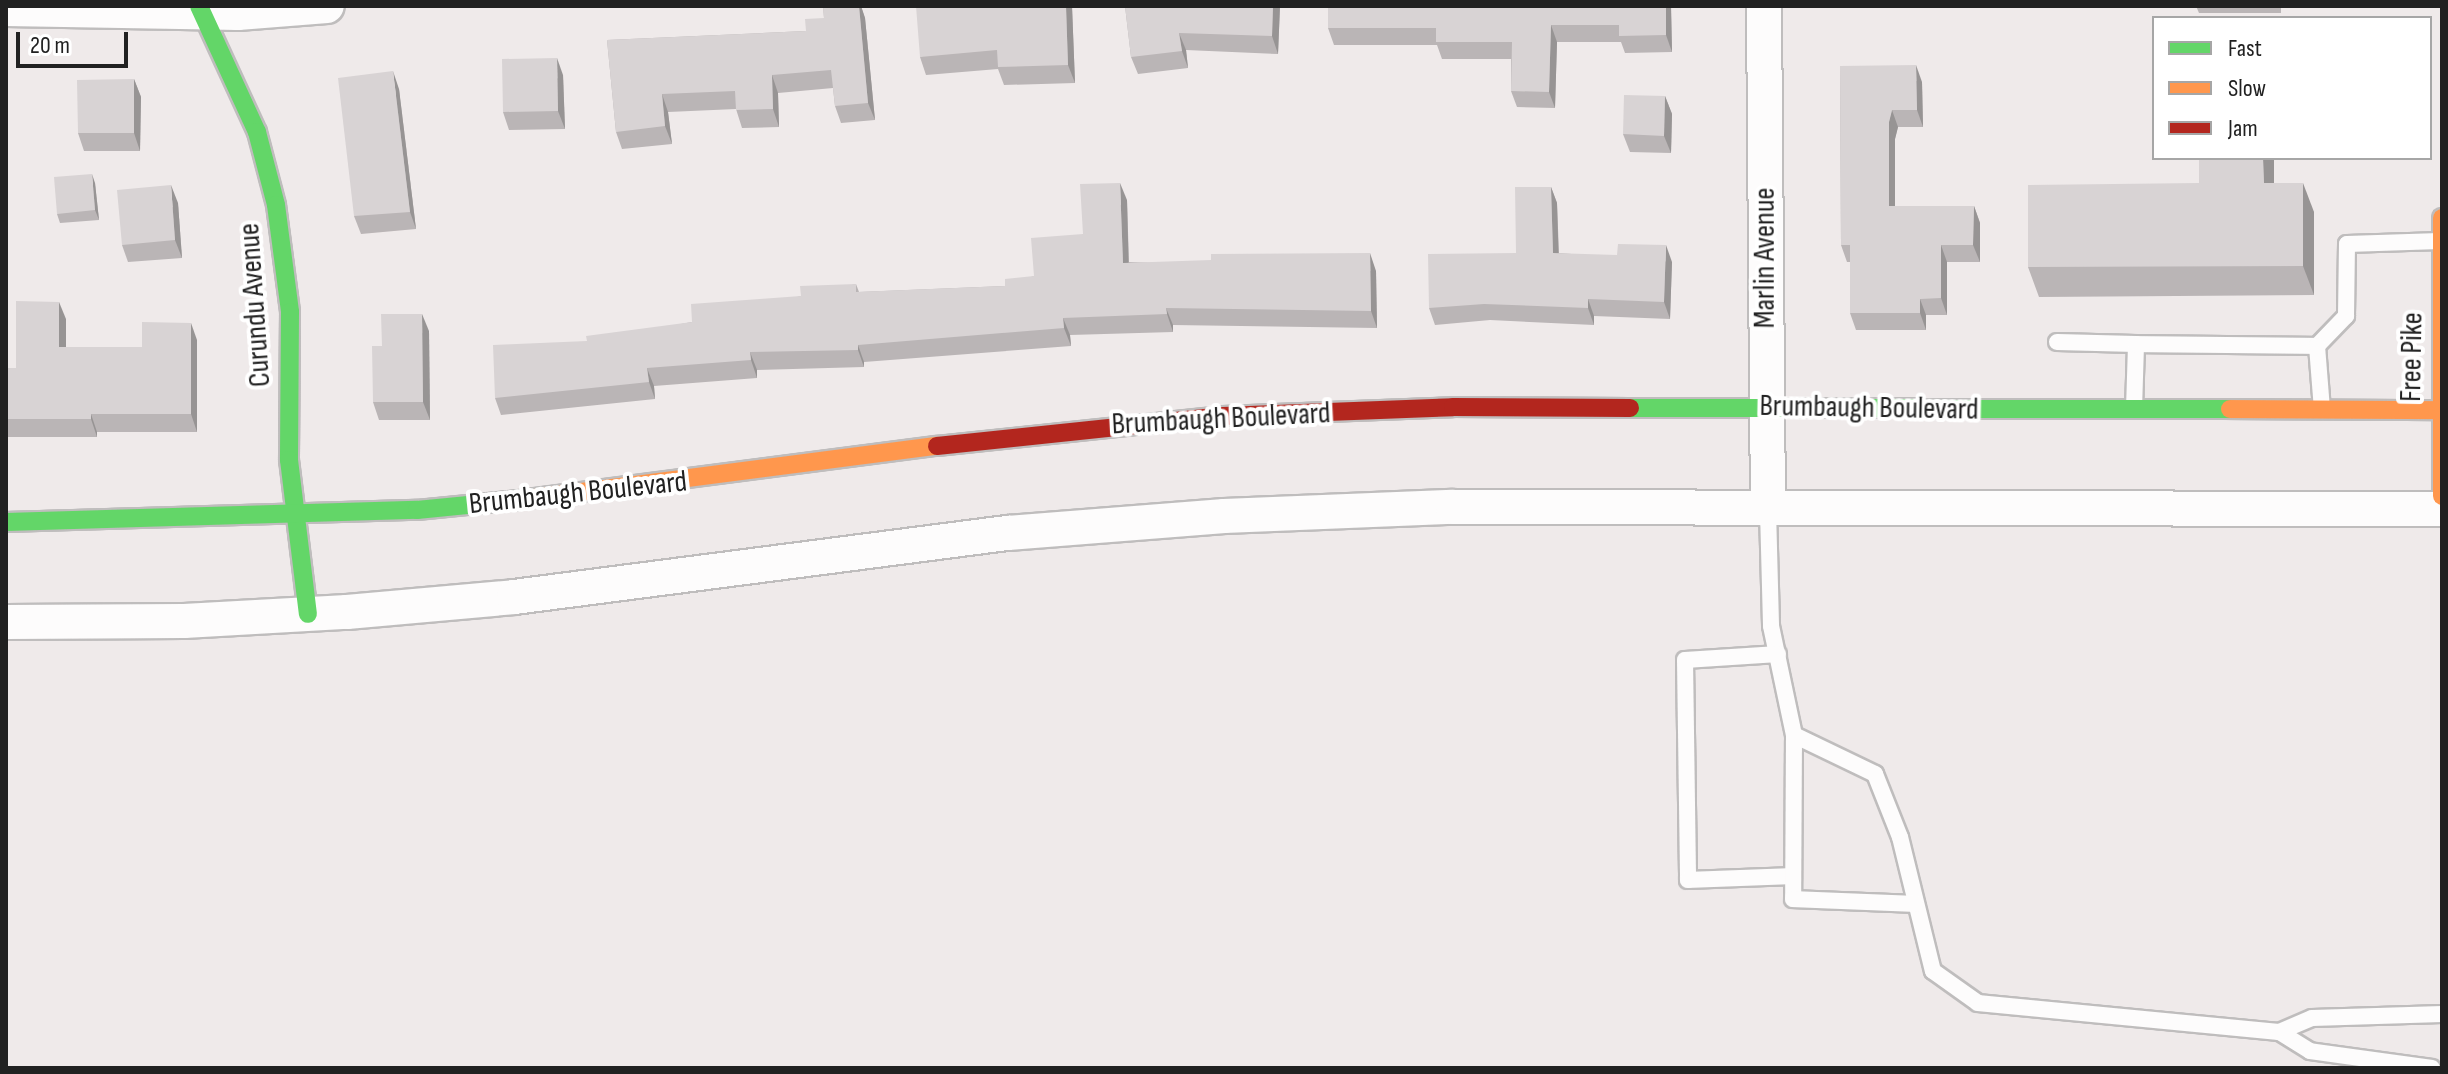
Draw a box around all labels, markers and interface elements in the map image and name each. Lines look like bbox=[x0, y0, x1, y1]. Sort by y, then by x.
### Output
scale bar bbox=[20, 16, 132, 66]
legend bbox=[2152, 16, 2432, 160]
text: 20 m bbox=[30, 31, 70, 60]
text: Fast bbox=[2228, 34, 2262, 63]
text: Slow bbox=[2228, 74, 2266, 103]
text: Jam bbox=[2228, 114, 2258, 143]
street label: Marlin Avenue bbox=[1747, 188, 1783, 328]
street label: Curundu Avenue bbox=[231, 222, 279, 388]
street label: Free Pike bbox=[2393, 312, 2431, 402]
street label: Brumbaugh Boulevard bbox=[1759, 388, 1979, 428]
street label: Brumbaugh Boulevard bbox=[1111, 395, 1331, 443]
street label: Brumbaugh Boulevard bbox=[467, 464, 689, 522]

